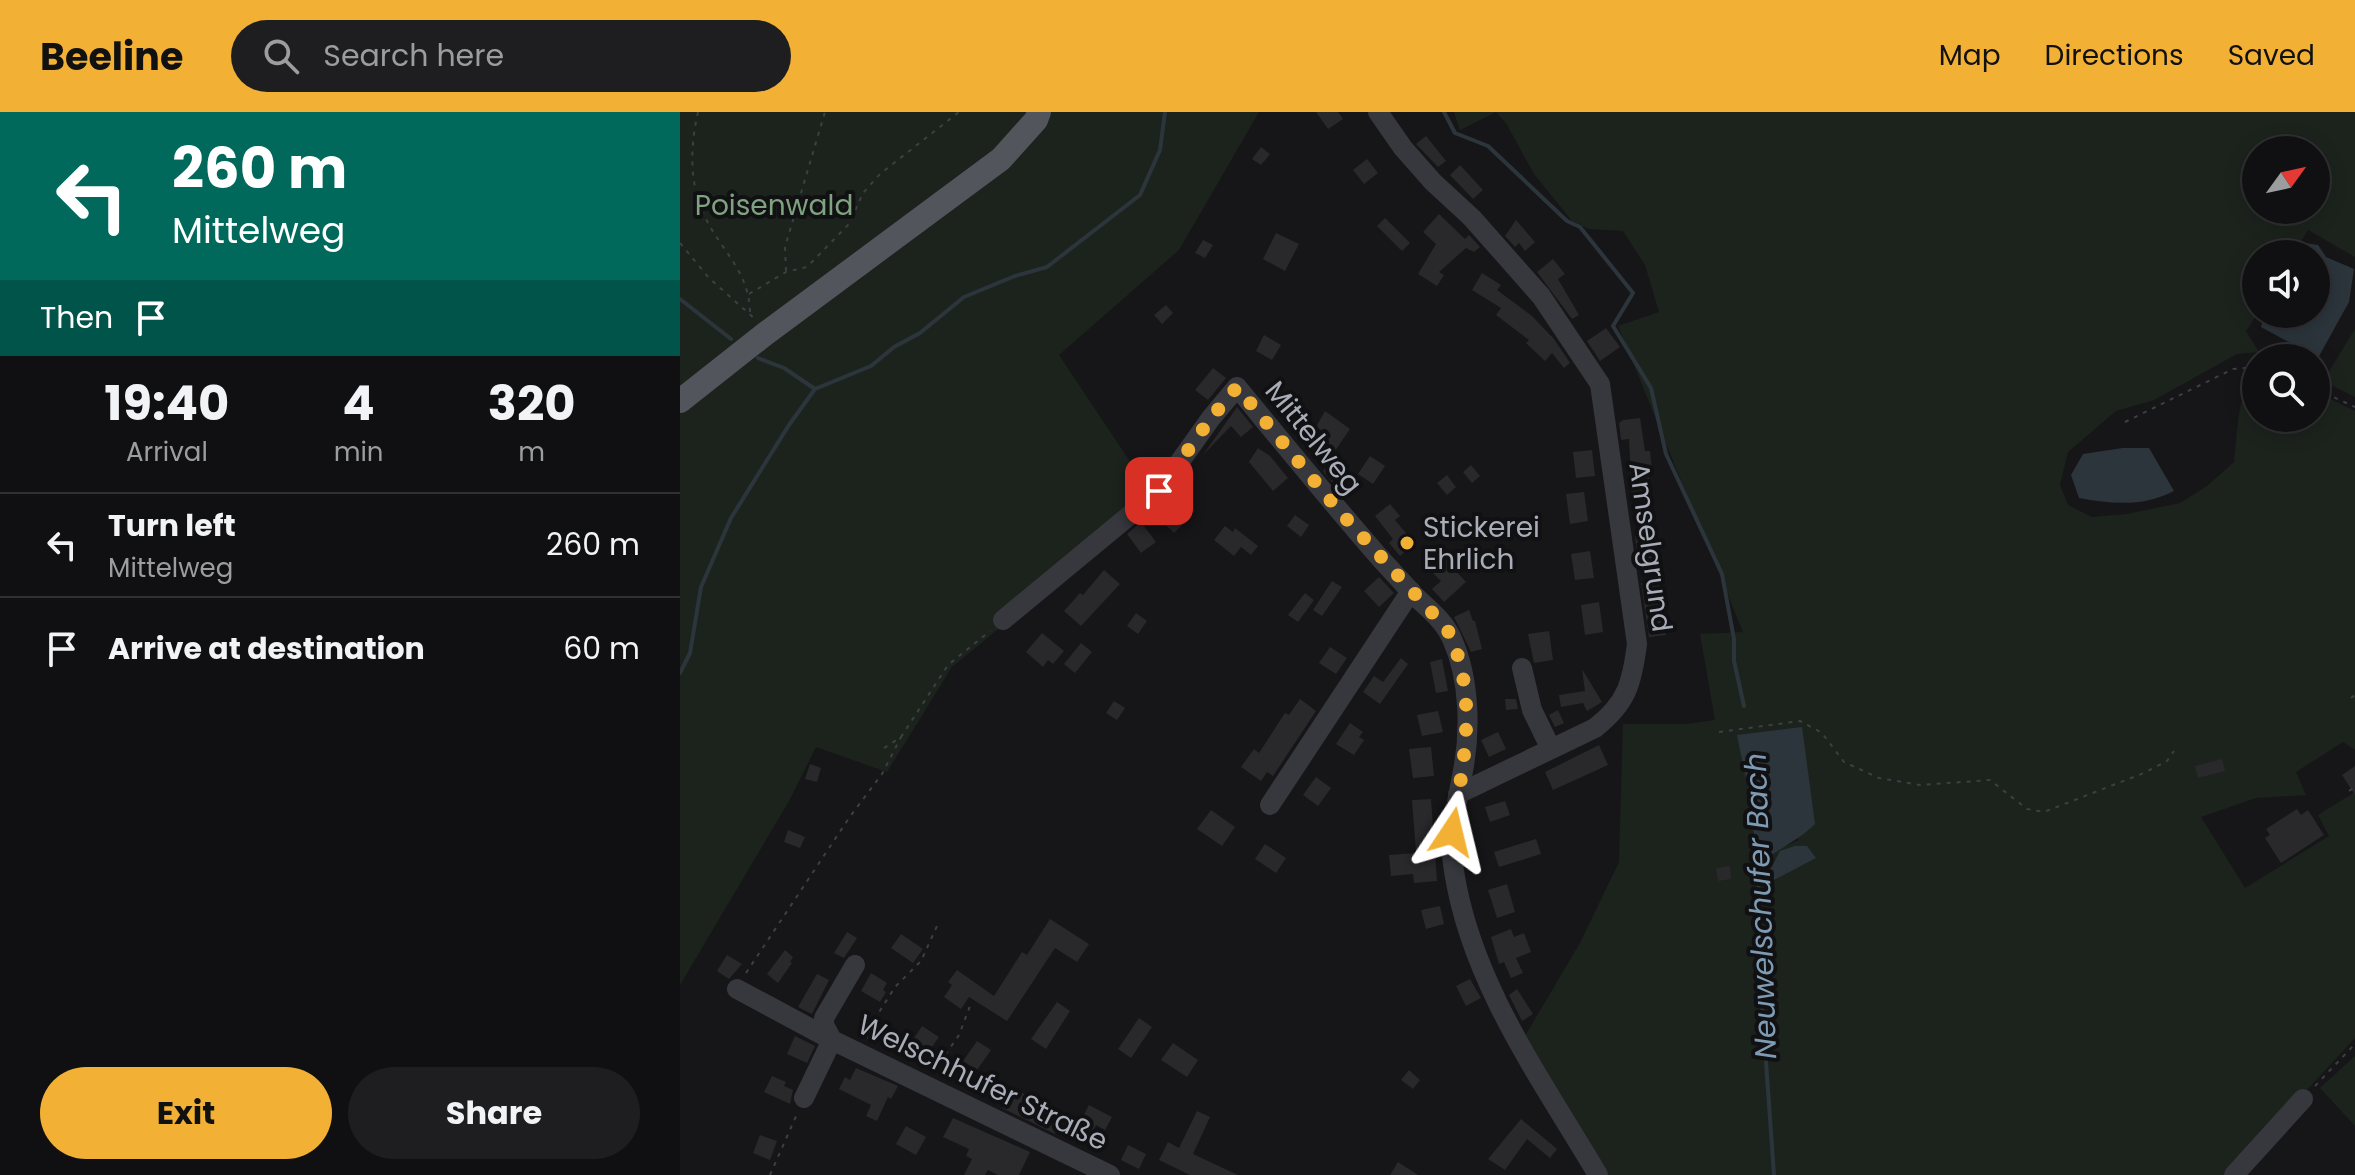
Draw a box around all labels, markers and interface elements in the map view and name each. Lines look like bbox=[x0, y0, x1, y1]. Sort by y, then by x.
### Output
search box bbox=[231, 20, 791, 92]
text: Beeline bbox=[40, 30, 183, 83]
icon: search bbox=[259, 34, 303, 78]
text: Search here bbox=[323, 34, 504, 77]
text: Map bbox=[1939, 36, 2001, 75]
text: Directions bbox=[2045, 36, 2184, 75]
text: Saved bbox=[2228, 36, 2315, 75]
text: 260 m bbox=[172, 129, 347, 208]
north arrow bbox=[2242, 136, 2330, 224]
map controls bbox=[2242, 136, 2330, 432]
icon: left bbox=[40, 144, 144, 248]
park label: Poisenwald bbox=[695, 186, 853, 225]
text: Mittelweg bbox=[172, 205, 345, 256]
button: sound bbox=[2242, 240, 2330, 328]
text: Then bbox=[40, 296, 113, 339]
icon: arrive bbox=[129, 296, 173, 340]
button: search bbox=[2242, 344, 2330, 432]
text: 19:40 bbox=[104, 370, 229, 437]
text: 4 bbox=[342, 370, 375, 437]
text: 320 bbox=[488, 370, 576, 437]
street label: Mittelweg bbox=[1256, 373, 1371, 502]
text: Arrival bbox=[126, 434, 208, 470]
text: min bbox=[334, 434, 384, 470]
text: m bbox=[518, 434, 545, 470]
pin bbox=[1125, 457, 1193, 525]
street label: Amselgrund bbox=[1619, 460, 1682, 634]
icon: arrive bbox=[1137, 469, 1181, 513]
text: Turn left bbox=[108, 504, 236, 547]
place label: Stickerei Ehrlich bbox=[1423, 508, 1540, 579]
icon: left bbox=[40, 523, 84, 567]
text: 260 m bbox=[546, 523, 640, 566]
marker: Stickerei Ehrlich bbox=[1398, 534, 1416, 552]
text: Mittelweg bbox=[108, 550, 233, 586]
icon: arrive bbox=[40, 627, 84, 671]
text: Arrive at destination bbox=[108, 627, 425, 670]
text: 60 m bbox=[563, 627, 640, 670]
water label: Neuwelschufer Bach bbox=[1734, 752, 1787, 1060]
position arrow bbox=[1410, 790, 1494, 874]
street label: Welschhufer Straße bbox=[851, 1005, 1114, 1160]
button: Exit bbox=[40, 1067, 332, 1159]
button: Share bbox=[348, 1067, 640, 1159]

